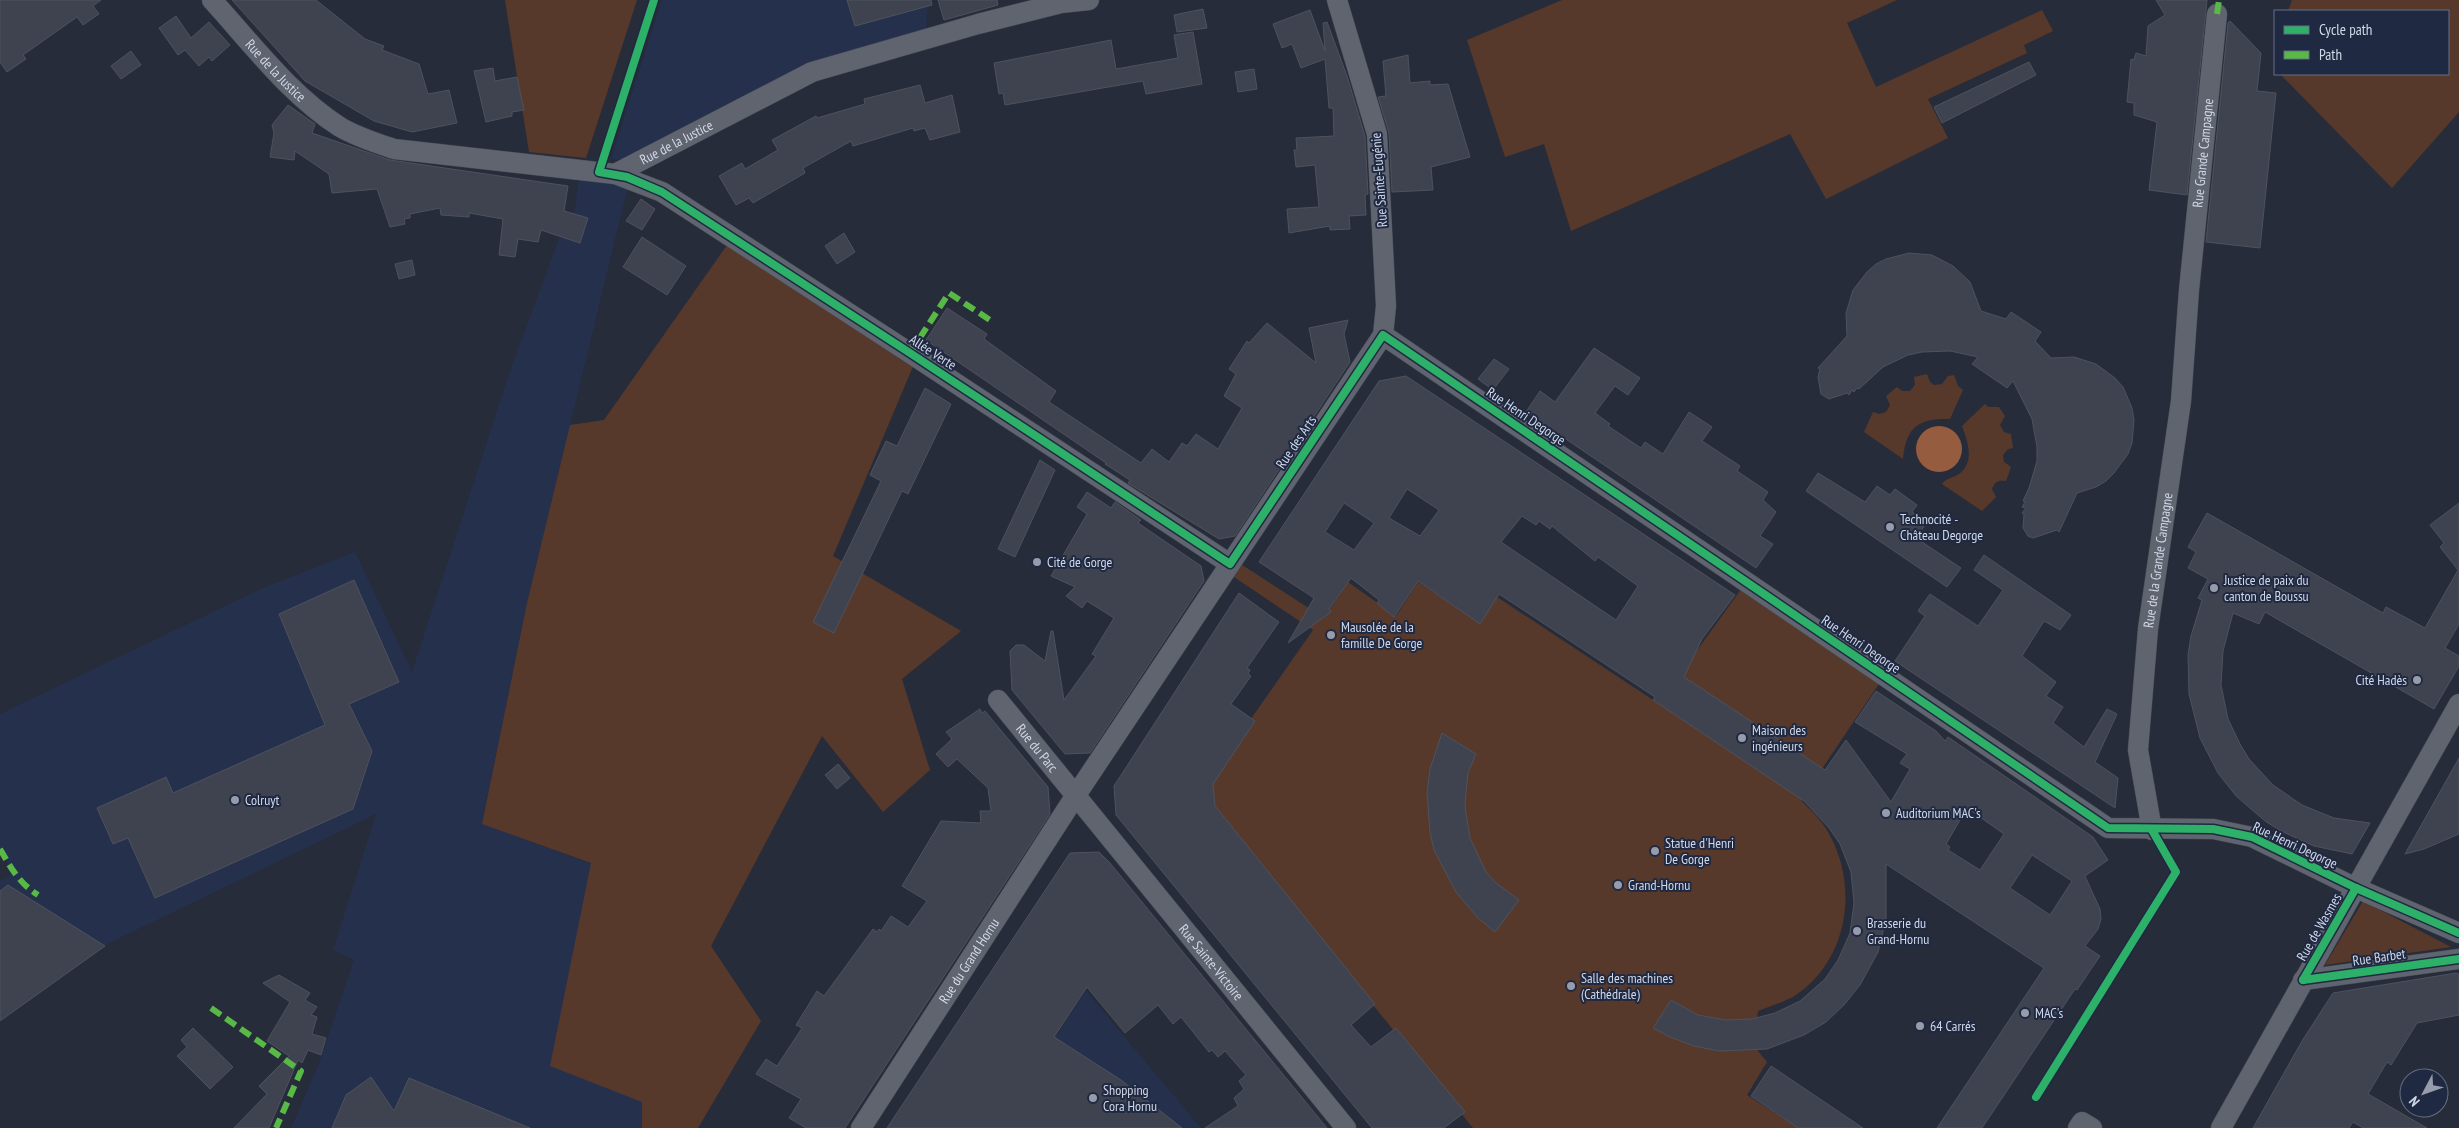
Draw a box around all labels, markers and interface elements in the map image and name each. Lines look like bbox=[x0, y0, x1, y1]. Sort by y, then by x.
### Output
legend bbox=[2274, 10, 2449, 75]
text: Cycle path bbox=[2319, 20, 2372, 39]
street label: Rue de la Justice bbox=[242, 35, 310, 106]
text: Path bbox=[2319, 45, 2342, 64]
street label: Rue Grande Campagne bbox=[2188, 97, 2217, 208]
street label: Rue de la Justice bbox=[637, 116, 716, 169]
street label: Rue Sainte-Eugénie bbox=[1367, 132, 1391, 228]
street label: Allée Verte bbox=[906, 330, 960, 374]
street label: Rue Henri Degorge bbox=[1483, 383, 1569, 449]
street label: Rue des Arts bbox=[1272, 412, 1320, 472]
street label: Rue de la Grande Campagne bbox=[2139, 491, 2177, 629]
place label: Technocité - Château Degorge bbox=[1900, 510, 1983, 544]
marker: Technocité - Château Degorge bbox=[1884, 521, 1896, 533]
place label: Cité de Gorge bbox=[1047, 553, 1113, 571]
marker: Cité de Gorge bbox=[1031, 556, 1043, 568]
place label: Justice de paix du canton de Boussu bbox=[2223, 571, 2309, 605]
marker: Justice de paix du canton de Boussu bbox=[2208, 582, 2220, 594]
street label: Rue Henri Degorge bbox=[1818, 611, 1904, 677]
place label: Mausolée de la famille De Gorge bbox=[1341, 618, 1423, 652]
marker: Mausolée de la famille De Gorge bbox=[1325, 629, 1337, 641]
place label: Cité Hadès bbox=[2355, 671, 2407, 689]
marker: Cité Hadès bbox=[2411, 674, 2423, 686]
street label: Rue du Parc bbox=[1012, 720, 1062, 776]
place label: Maison des ingénieurs bbox=[1752, 721, 1806, 755]
marker: Maison des ingénieurs bbox=[1736, 732, 1748, 744]
place label: Colruyt bbox=[245, 791, 280, 809]
marker: Colruyt bbox=[229, 794, 241, 806]
place label: Auditorium MAC's bbox=[1896, 804, 1981, 822]
marker: Auditorium MAC's bbox=[1880, 807, 1892, 819]
street label: Rue Henri Degorge bbox=[2250, 817, 2341, 873]
place label: Statue d'Henri De Gorge bbox=[1665, 834, 1734, 868]
marker: Statue d'Henri De Gorge bbox=[1649, 845, 1661, 857]
place label: Grand-Hornu bbox=[1628, 876, 1690, 894]
marker: Grand-Hornu bbox=[1612, 879, 1624, 891]
street label: Rue de Wasmes bbox=[2292, 890, 2346, 964]
place label: Brasserie du Grand-Hornu bbox=[1867, 914, 1929, 948]
street label: Rue du Grand Hornu bbox=[935, 915, 1003, 1007]
street label: Rue Sainte-Victoire bbox=[1175, 921, 1248, 1004]
marker: Brasserie du Grand-Hornu bbox=[1851, 925, 1863, 937]
street label: Rue Barbet bbox=[2351, 944, 2407, 970]
place label: Salle des machines (Cathédrale) bbox=[1581, 969, 1673, 1003]
marker: Salle des machines (Cathédrale) bbox=[1565, 980, 1577, 992]
place label: MAC's bbox=[2035, 1004, 2063, 1022]
marker: MAC's bbox=[2019, 1007, 2031, 1019]
place label: 64 Carrés bbox=[1930, 1017, 1976, 1035]
marker: 64 Carrés bbox=[1914, 1020, 1926, 1032]
north arrow bbox=[2399, 1068, 2449, 1118]
place label: Shopping Cora Hornu bbox=[1103, 1081, 1157, 1115]
marker: Shopping Cora Hornu bbox=[1087, 1092, 1099, 1104]
text: N bbox=[2405, 1093, 2423, 1110]

